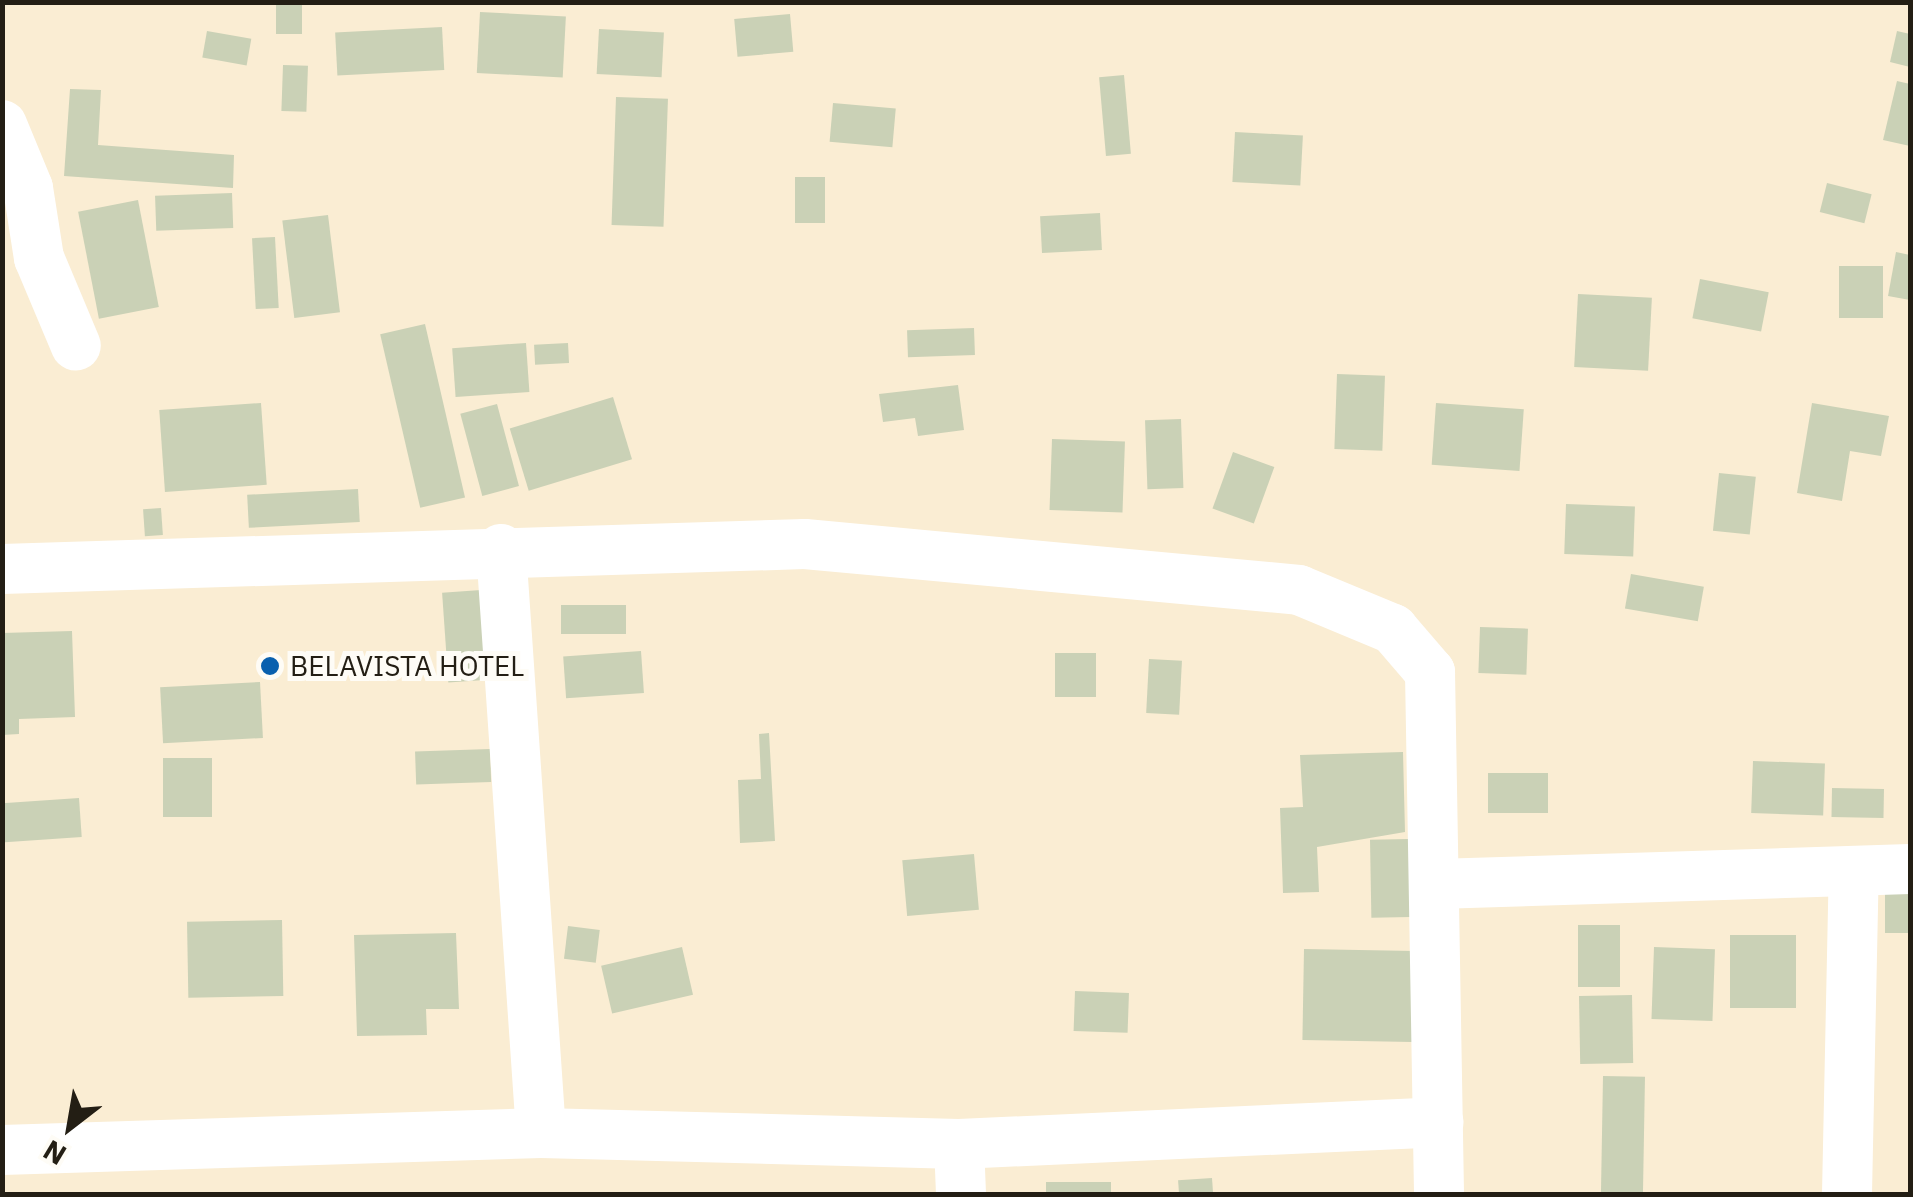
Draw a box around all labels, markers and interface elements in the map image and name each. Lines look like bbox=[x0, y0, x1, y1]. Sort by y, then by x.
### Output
place label: BELAVISTA HOTEL bbox=[290, 649, 524, 683]
marker: BELAVISTA HOTEL bbox=[259, 655, 281, 677]
north arrow bbox=[20, 1077, 120, 1177]
text: N bbox=[36, 1132, 73, 1174]

